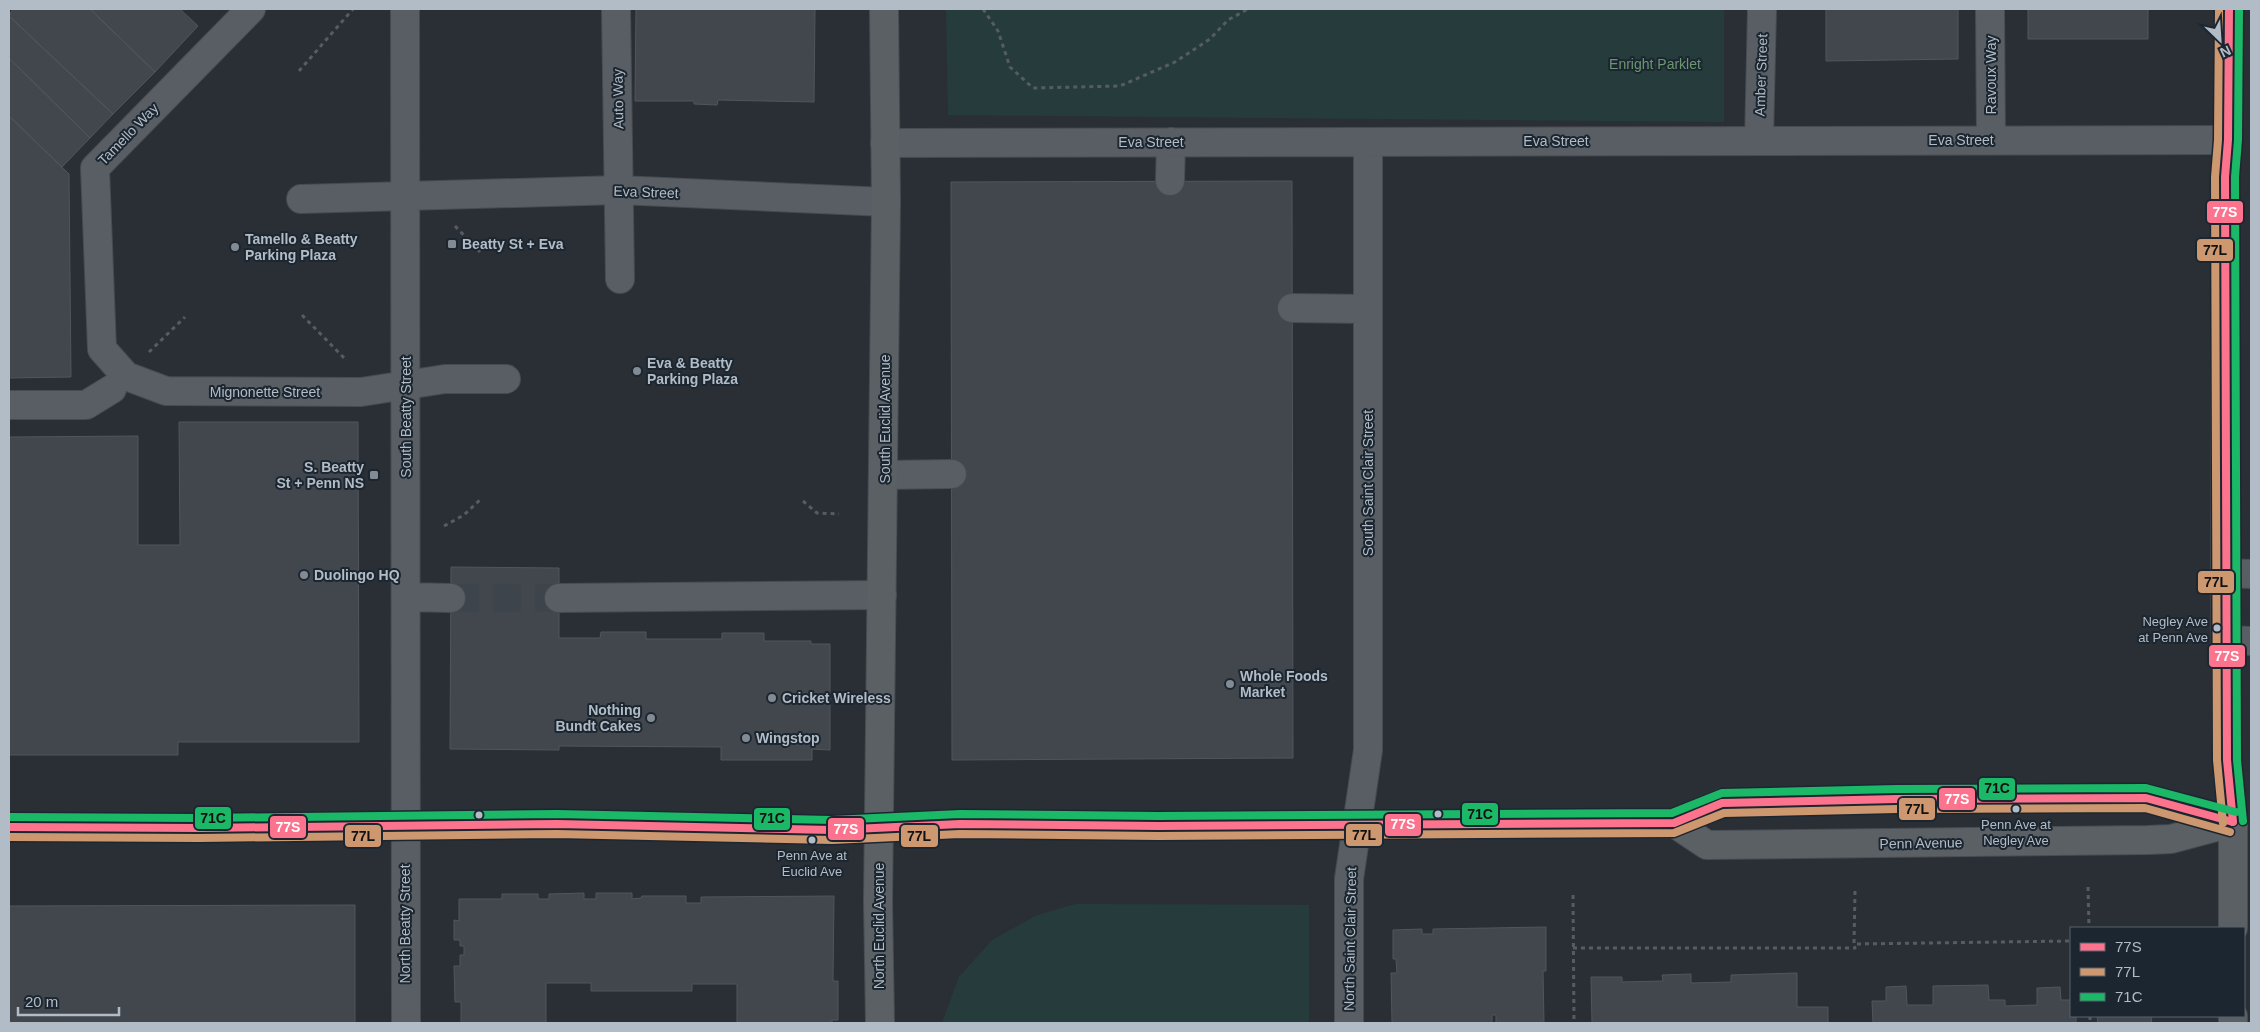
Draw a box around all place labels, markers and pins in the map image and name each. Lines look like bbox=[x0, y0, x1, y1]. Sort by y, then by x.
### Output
place label: Tamello & Beatty Parking Plaza bbox=[245, 231, 358, 263]
place label: Beatty St + Eva bbox=[462, 236, 564, 252]
marker: Beatty St + Eva bbox=[446, 238, 458, 250]
marker: Tamello & Beatty Parking Plaza bbox=[229, 241, 241, 253]
place label: Eva & Beatty Parking Plaza bbox=[647, 355, 738, 387]
marker: Eva & Beatty Parking Plaza bbox=[631, 365, 643, 377]
place label: S. Beatty St + Penn NS bbox=[276, 459, 364, 491]
marker: S. Beatty St + Penn NS bbox=[368, 469, 380, 481]
place label: Duolingo HQ bbox=[314, 567, 400, 583]
marker: Duolingo HQ bbox=[298, 569, 310, 581]
place label: Negley Ave at Penn Ave bbox=[2138, 614, 2208, 645]
marker: Negley Ave at Penn Ave bbox=[2212, 623, 2222, 633]
place label: Whole Foods Market bbox=[1240, 668, 1328, 700]
marker: Whole Foods Market bbox=[1224, 678, 1236, 690]
place label: Cricket Wireless bbox=[782, 690, 891, 706]
marker: Cricket Wireless bbox=[766, 692, 778, 704]
place label: Nothing Bundt Cakes bbox=[555, 702, 641, 734]
marker: Nothing Bundt Cakes bbox=[645, 712, 657, 724]
place label: Wingstop bbox=[756, 730, 820, 746]
marker: Wingstop bbox=[740, 732, 752, 744]
marker: Penn Ave at Negley Ave bbox=[2011, 804, 2021, 814]
unlabelled marker bbox=[1433, 809, 1443, 819]
unlabelled marker bbox=[474, 810, 484, 820]
place label: Penn Ave at Negley Ave bbox=[1981, 817, 2051, 848]
marker: Penn Ave at Euclid Ave bbox=[807, 835, 817, 845]
place label: Penn Ave at Euclid Ave bbox=[777, 848, 847, 879]

